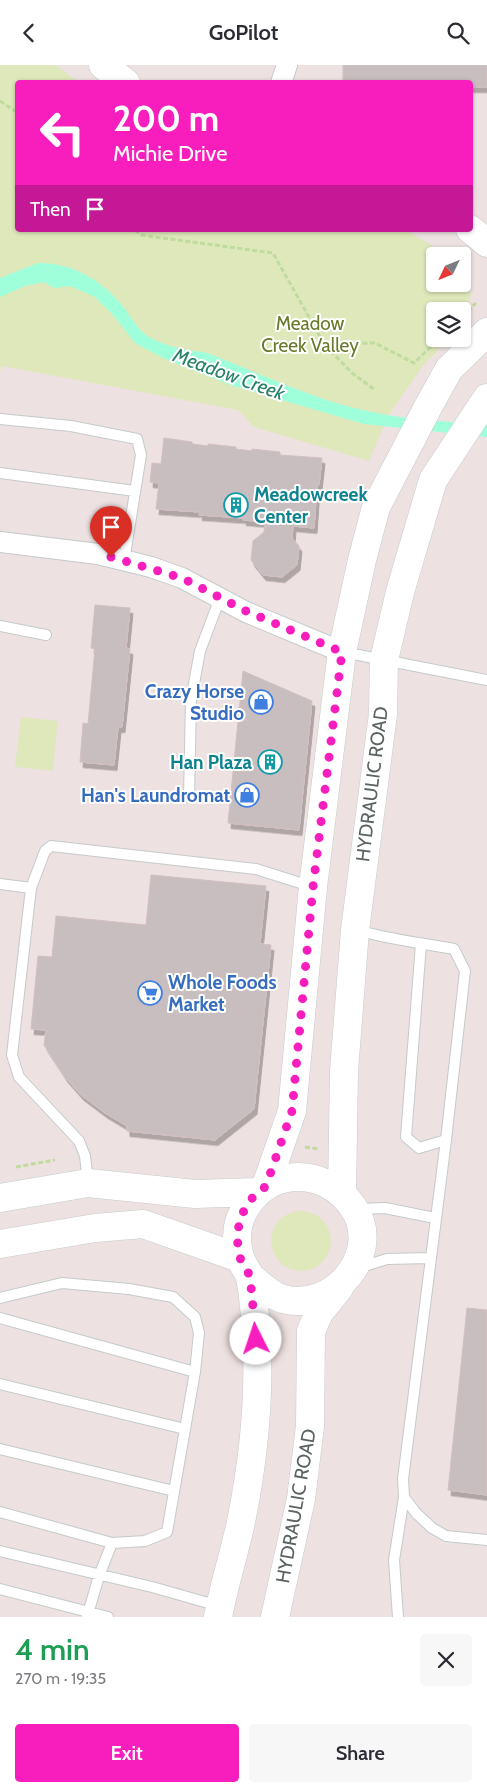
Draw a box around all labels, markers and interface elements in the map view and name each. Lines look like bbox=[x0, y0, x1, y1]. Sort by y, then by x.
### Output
icon: back bbox=[15, 19, 43, 47]
text: GoPilot bbox=[209, 19, 278, 46]
icon: search bbox=[444, 19, 472, 47]
text: 200 m bbox=[113, 97, 219, 140]
icon: left bbox=[30, 100, 95, 165]
text: Michie Drive bbox=[113, 140, 227, 167]
icon: arrive bbox=[81, 195, 109, 223]
text: Then bbox=[30, 198, 71, 221]
north arrow bbox=[426, 247, 471, 293]
map controls bbox=[426, 247, 471, 347]
button: layers bbox=[426, 302, 471, 347]
park label: Meadow Creek Valley bbox=[261, 312, 359, 357]
water label: Meadow Creek bbox=[169, 342, 289, 406]
place label: Meadowcreek Center bbox=[254, 483, 368, 528]
building icon: Meadowcreek Center bbox=[223, 492, 249, 518]
pin bbox=[90, 506, 132, 557]
icon: arrive bbox=[97, 513, 125, 541]
place label: Crazy Horse Studio bbox=[145, 680, 244, 725]
shop icon: Crazy Horse Studio bbox=[248, 689, 274, 715]
street label: HYDRAULIC ROAD bbox=[351, 705, 393, 863]
building icon: Han Plaza bbox=[257, 749, 283, 775]
place label: Han Plaza bbox=[170, 751, 253, 774]
shop icon: Han's Laundromat bbox=[234, 782, 260, 808]
place label: Han's Laundromat bbox=[81, 784, 230, 807]
place label: Whole Foods Market bbox=[168, 971, 276, 1016]
supermarket icon: Whole Foods Market bbox=[137, 980, 163, 1006]
position arrow bbox=[229, 1312, 281, 1364]
street label: HYDRAULIC ROAD bbox=[271, 1427, 321, 1585]
text: 4 min bbox=[15, 1631, 90, 1668]
button: close bbox=[420, 1634, 472, 1686]
text: 270 m · 19:35 bbox=[15, 1669, 106, 1688]
button: Exit bbox=[15, 1724, 239, 1782]
button: Share bbox=[249, 1724, 472, 1782]

